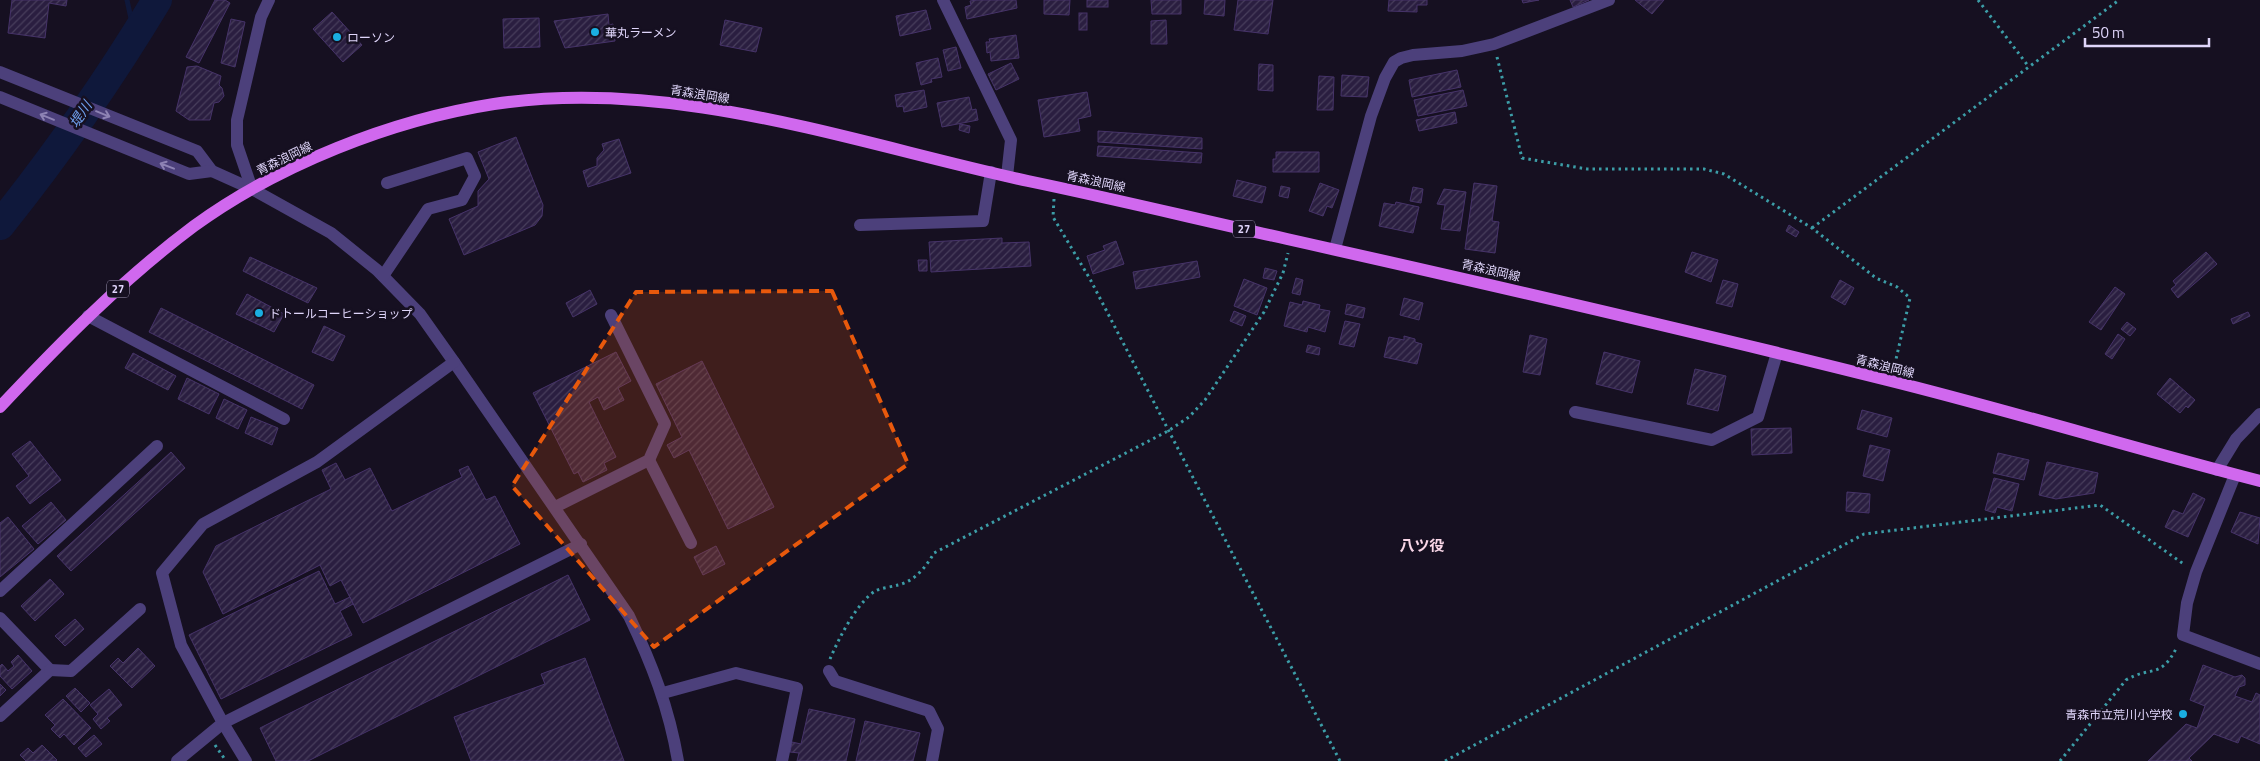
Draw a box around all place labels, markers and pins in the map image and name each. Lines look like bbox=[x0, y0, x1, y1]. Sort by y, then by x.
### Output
place label: 華丸ラーメン bbox=[605, 23, 677, 42]
marker: 華丸ラーメン bbox=[589, 26, 601, 38]
place label: ローソン bbox=[347, 28, 395, 47]
marker: ローソン bbox=[331, 31, 343, 43]
place label: ドトールコーヒーショップ bbox=[269, 304, 413, 323]
marker: ドトールコーヒーショップ bbox=[253, 307, 265, 319]
place label: 青森市立荒川小学校 bbox=[2065, 705, 2173, 724]
marker: 青森市立荒川小学校 bbox=[2177, 708, 2189, 720]

